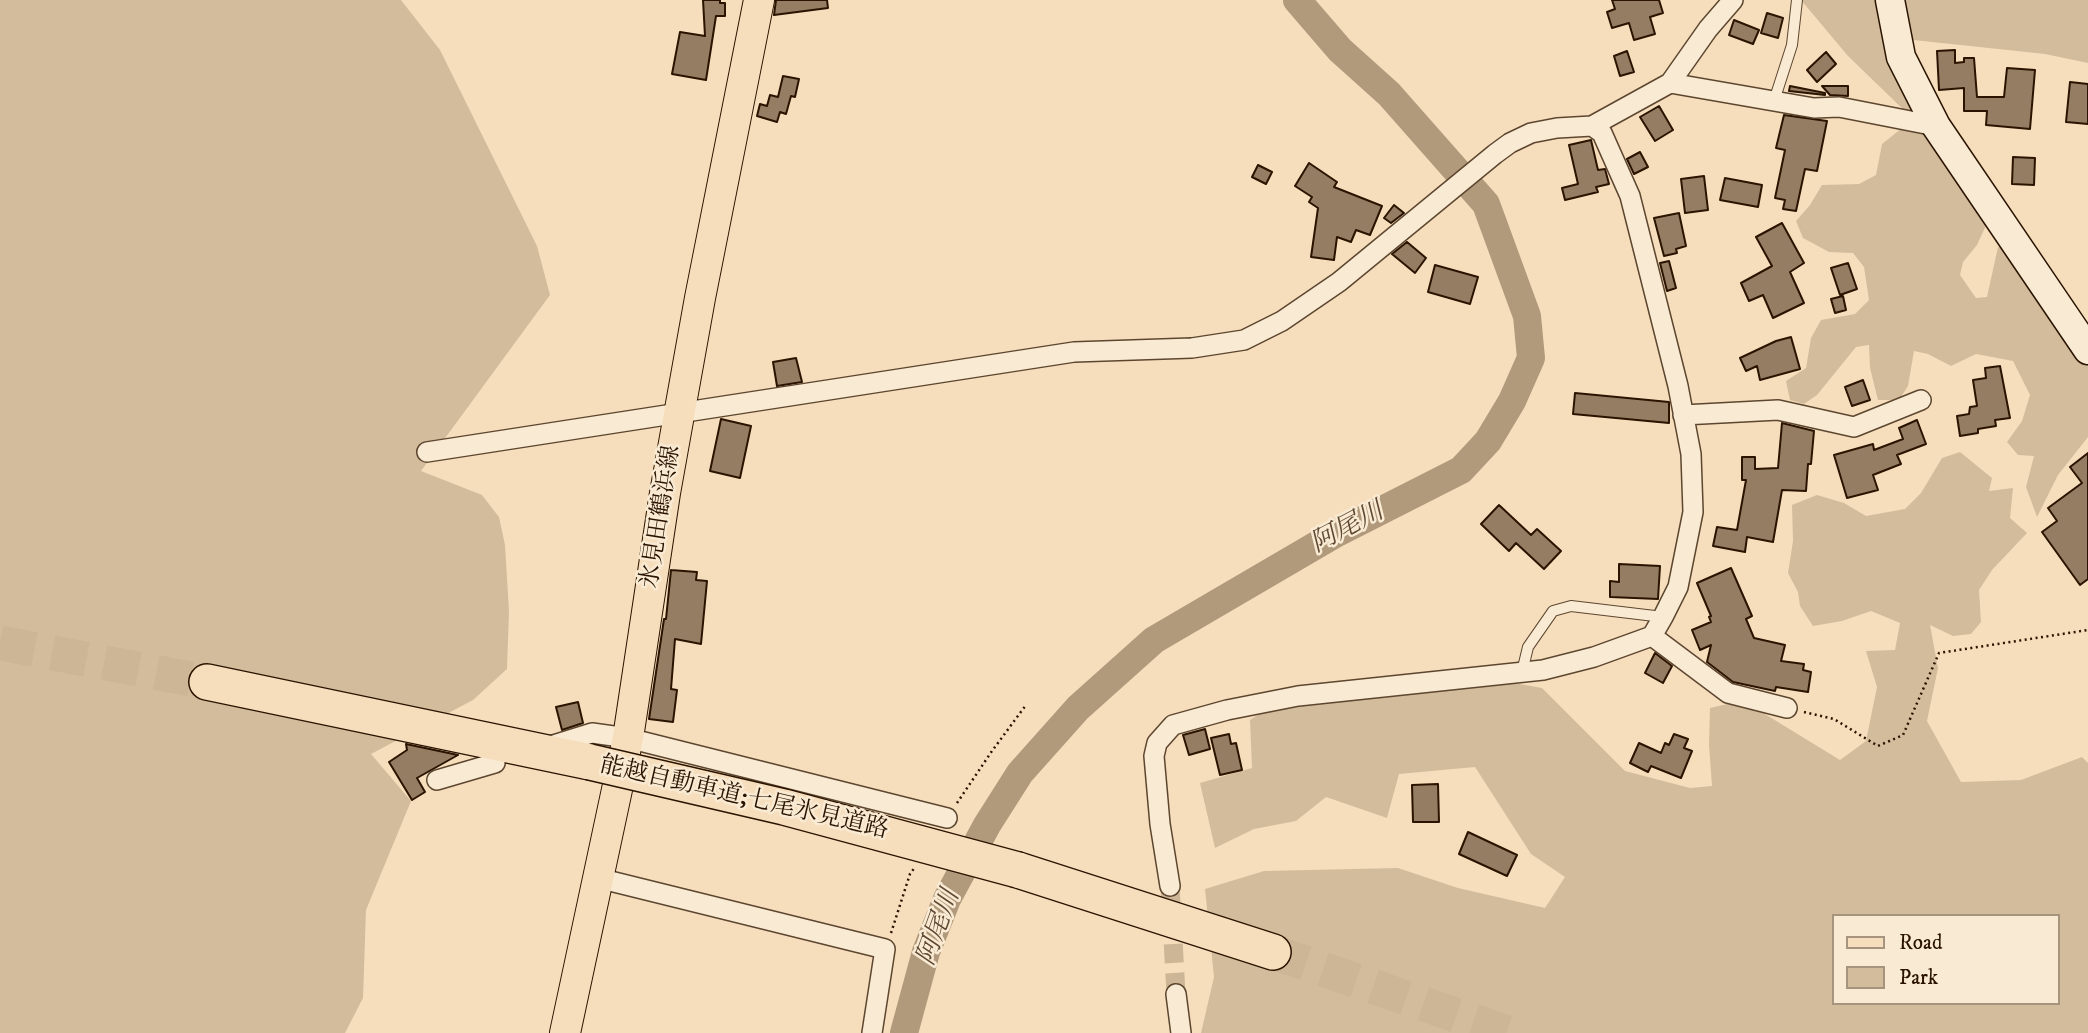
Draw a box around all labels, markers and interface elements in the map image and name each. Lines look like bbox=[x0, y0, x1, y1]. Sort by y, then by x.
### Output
street label: 氷見田鶴浜線 bbox=[637, 444, 687, 590]
water label: 阿尾川 bbox=[1306, 497, 1390, 561]
street label: 能越自動車道;七尾氷見道路 bbox=[597, 752, 891, 846]
water label: 阿尾川 bbox=[912, 886, 968, 970]
legend bbox=[1832, 914, 2060, 1005]
text: Road bbox=[1899, 930, 1943, 956]
text: Park bbox=[1899, 965, 1938, 991]

